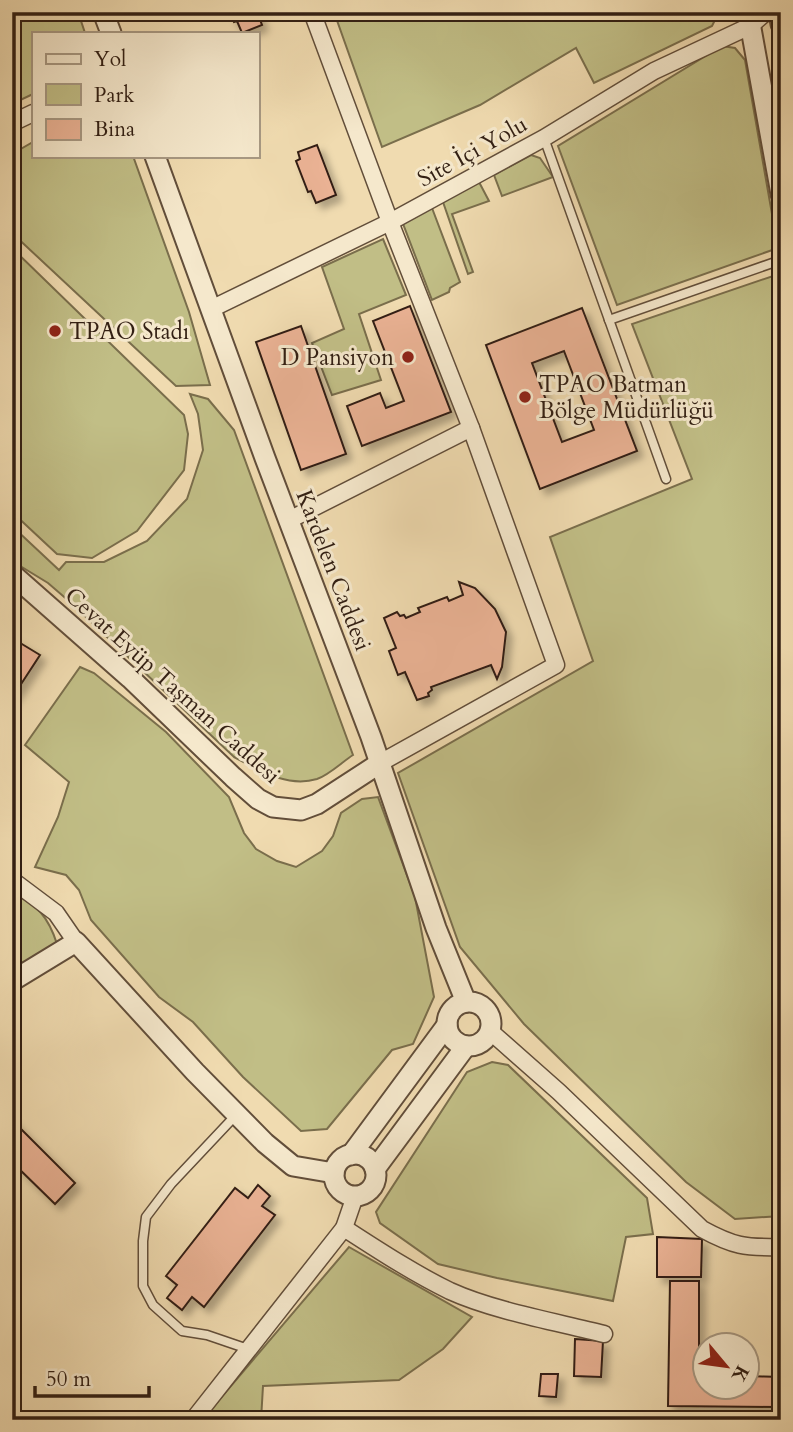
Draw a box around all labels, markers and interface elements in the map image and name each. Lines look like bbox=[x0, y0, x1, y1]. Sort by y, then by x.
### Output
legend bbox=[32, 32, 259, 158]
text: Yol bbox=[94, 45, 126, 74]
text: Park bbox=[94, 81, 135, 110]
street label: Site İçi Yolu bbox=[412, 109, 533, 194]
text: Bina bbox=[94, 115, 135, 144]
place label: TPAO Stadı bbox=[69, 316, 189, 347]
marker: TPAO Stadı bbox=[47, 323, 63, 339]
place label: D Pansiyon bbox=[281, 342, 394, 373]
marker: D Pansiyon bbox=[400, 349, 416, 365]
place label: TPAO Batman Bölge Müdürlüğü bbox=[539, 369, 714, 426]
marker: TPAO Batman Bölge Müdürlüğü bbox=[517, 389, 533, 405]
street label: Kardelen Caddesi bbox=[289, 485, 379, 655]
street label: Cevat Eyüp Taşman Caddesi bbox=[58, 580, 287, 791]
north arrow bbox=[692, 1330, 762, 1400]
scale bar bbox=[35, 1355, 149, 1399]
text: K bbox=[725, 1361, 755, 1387]
text: 50 m bbox=[46, 1365, 91, 1394]

